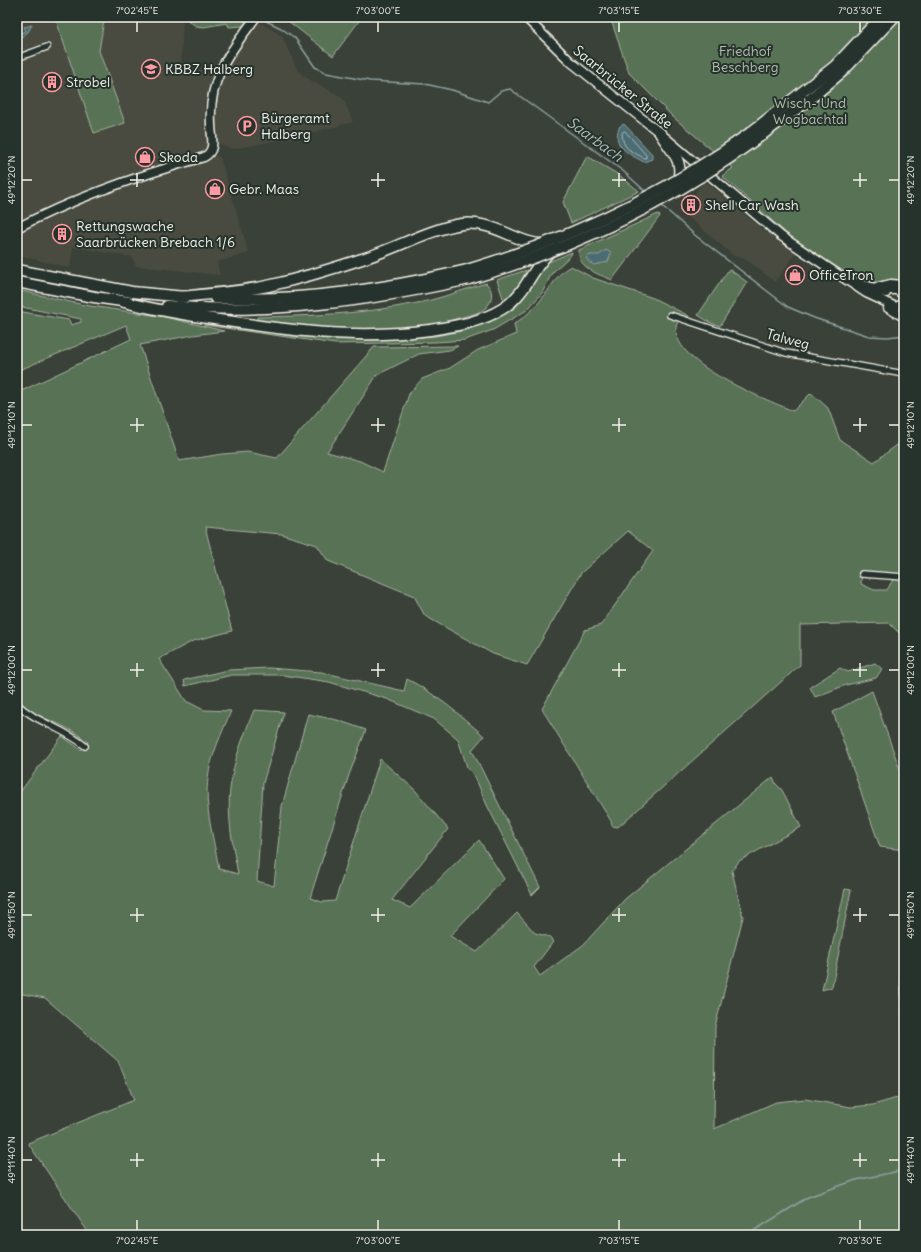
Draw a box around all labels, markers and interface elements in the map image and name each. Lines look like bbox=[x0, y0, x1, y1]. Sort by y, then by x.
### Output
text: 7°02'45"E bbox=[116, 4, 158, 17]
text: 7°03'00"E bbox=[356, 4, 401, 17]
text: 7°03'15"E bbox=[598, 4, 640, 17]
text: 7°03'30"E bbox=[838, 4, 882, 17]
street label: Saarbrücker Straße bbox=[570, 41, 676, 133]
park label: Friedhof Beschberg bbox=[712, 42, 778, 76]
school or university icon: KBBZ Halberg bbox=[140, 58, 162, 80]
place label: KBBZ Halberg bbox=[165, 60, 253, 78]
building icon: Strobel bbox=[41, 71, 63, 93]
place label: Strobel bbox=[66, 73, 110, 91]
park label: Wisch- Und Wogbachtal bbox=[773, 94, 847, 128]
place label: Bürgeramt Halberg bbox=[261, 109, 330, 143]
water label: Saarbach bbox=[563, 112, 627, 166]
parking icon: Bürgeramt Halberg bbox=[236, 115, 258, 137]
shop icon: Skoda bbox=[134, 146, 156, 168]
place label: Skoda bbox=[159, 148, 198, 166]
text: 49°12'20"N bbox=[5, 156, 18, 204]
text: 49°12'20"N bbox=[904, 156, 917, 204]
shop icon: Gebr. Maas bbox=[204, 178, 226, 200]
place label: Gebr. Maas bbox=[229, 180, 299, 198]
building icon: Shell Car Wash bbox=[680, 194, 702, 216]
place label: Shell Car Wash bbox=[705, 196, 799, 214]
place label: Rettungswache Saarbrücken Brebach 1/6 bbox=[76, 217, 235, 251]
building icon: Rettungswache Saarbrücken Brebach 1/6 bbox=[51, 223, 73, 245]
shop icon: OfficeTron bbox=[784, 264, 806, 286]
place label: OfficeTron bbox=[809, 266, 873, 284]
street label: Talweg bbox=[764, 325, 812, 353]
text: 49°12'10"N bbox=[5, 401, 18, 449]
text: 49°12'10"N bbox=[904, 401, 917, 449]
text: 49°12'00"N bbox=[5, 645, 18, 695]
text: 49°12'00"N bbox=[904, 645, 917, 695]
text: 49°11'50"N bbox=[5, 891, 18, 939]
text: 49°11'50"N bbox=[904, 891, 917, 939]
text: 49°11'40"N bbox=[5, 1136, 18, 1184]
text: 49°11'40"N bbox=[904, 1136, 917, 1184]
text: 7°02'45"E bbox=[116, 1234, 158, 1247]
text: 7°03'00"E bbox=[356, 1234, 401, 1247]
text: 7°03'15"E bbox=[598, 1234, 640, 1247]
text: 7°03'30"E bbox=[838, 1234, 882, 1247]

